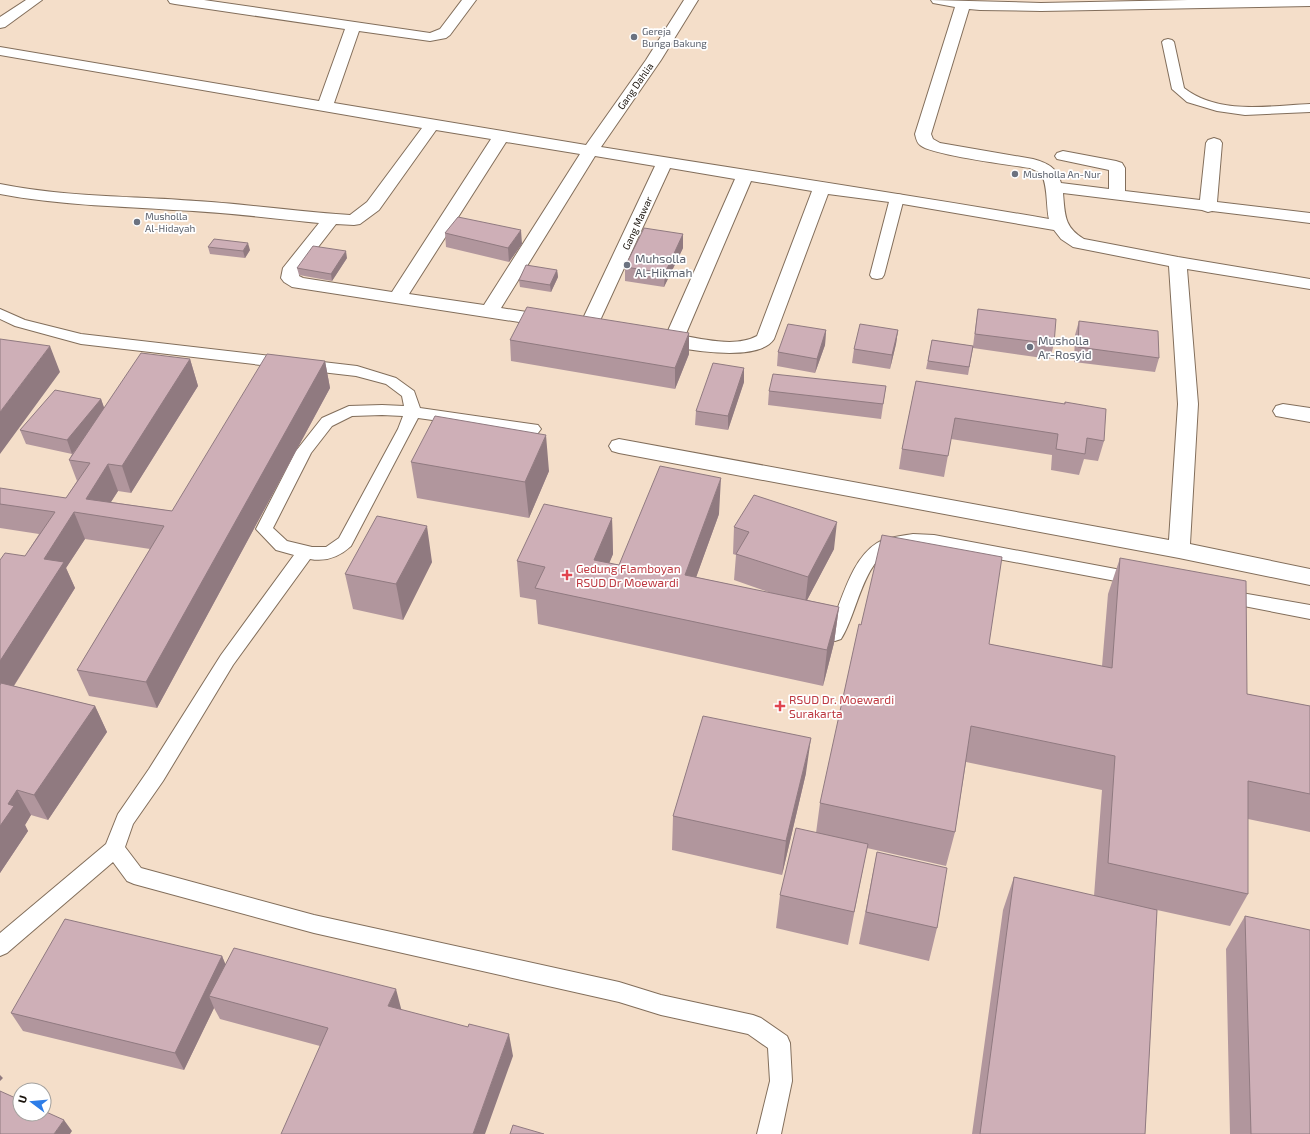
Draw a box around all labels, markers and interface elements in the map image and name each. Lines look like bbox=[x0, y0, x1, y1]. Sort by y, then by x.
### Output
place label: Gereja Bunga Bakung bbox=[642, 25, 707, 49]
marker: Gereja Bunga Bakung bbox=[629, 32, 639, 42]
street label: Gang Dahlia bbox=[615, 60, 655, 112]
place label: Musholla An-Nur bbox=[1023, 168, 1101, 180]
marker: Musholla An-Nur bbox=[1010, 169, 1020, 179]
street label: Gang Mawar bbox=[619, 194, 655, 252]
place label: Musholla Al-Hidayah bbox=[145, 210, 196, 234]
marker: Musholla Al-Hidayah bbox=[132, 217, 142, 227]
place label: Muhsolla Al-Hikmah bbox=[635, 251, 692, 279]
marker: Muhsolla Al-Hikmah bbox=[622, 260, 632, 270]
place label: Musholla Ar-Rosyid bbox=[1038, 333, 1092, 361]
marker: Musholla Ar-Rosyid bbox=[1025, 342, 1035, 352]
place label: Gedung Flamboyan RSUD Dr Moewardi bbox=[576, 561, 681, 589]
marker: Gedung Flamboyan RSUD Dr Moewardi bbox=[561, 569, 573, 581]
place label: RSUD Dr. Moewardi Surakarta bbox=[789, 692, 894, 720]
marker: RSUD Dr. Moewardi Surakarta bbox=[774, 700, 786, 712]
north arrow bbox=[12, 1082, 52, 1122]
text: U bbox=[15, 1094, 29, 1105]

